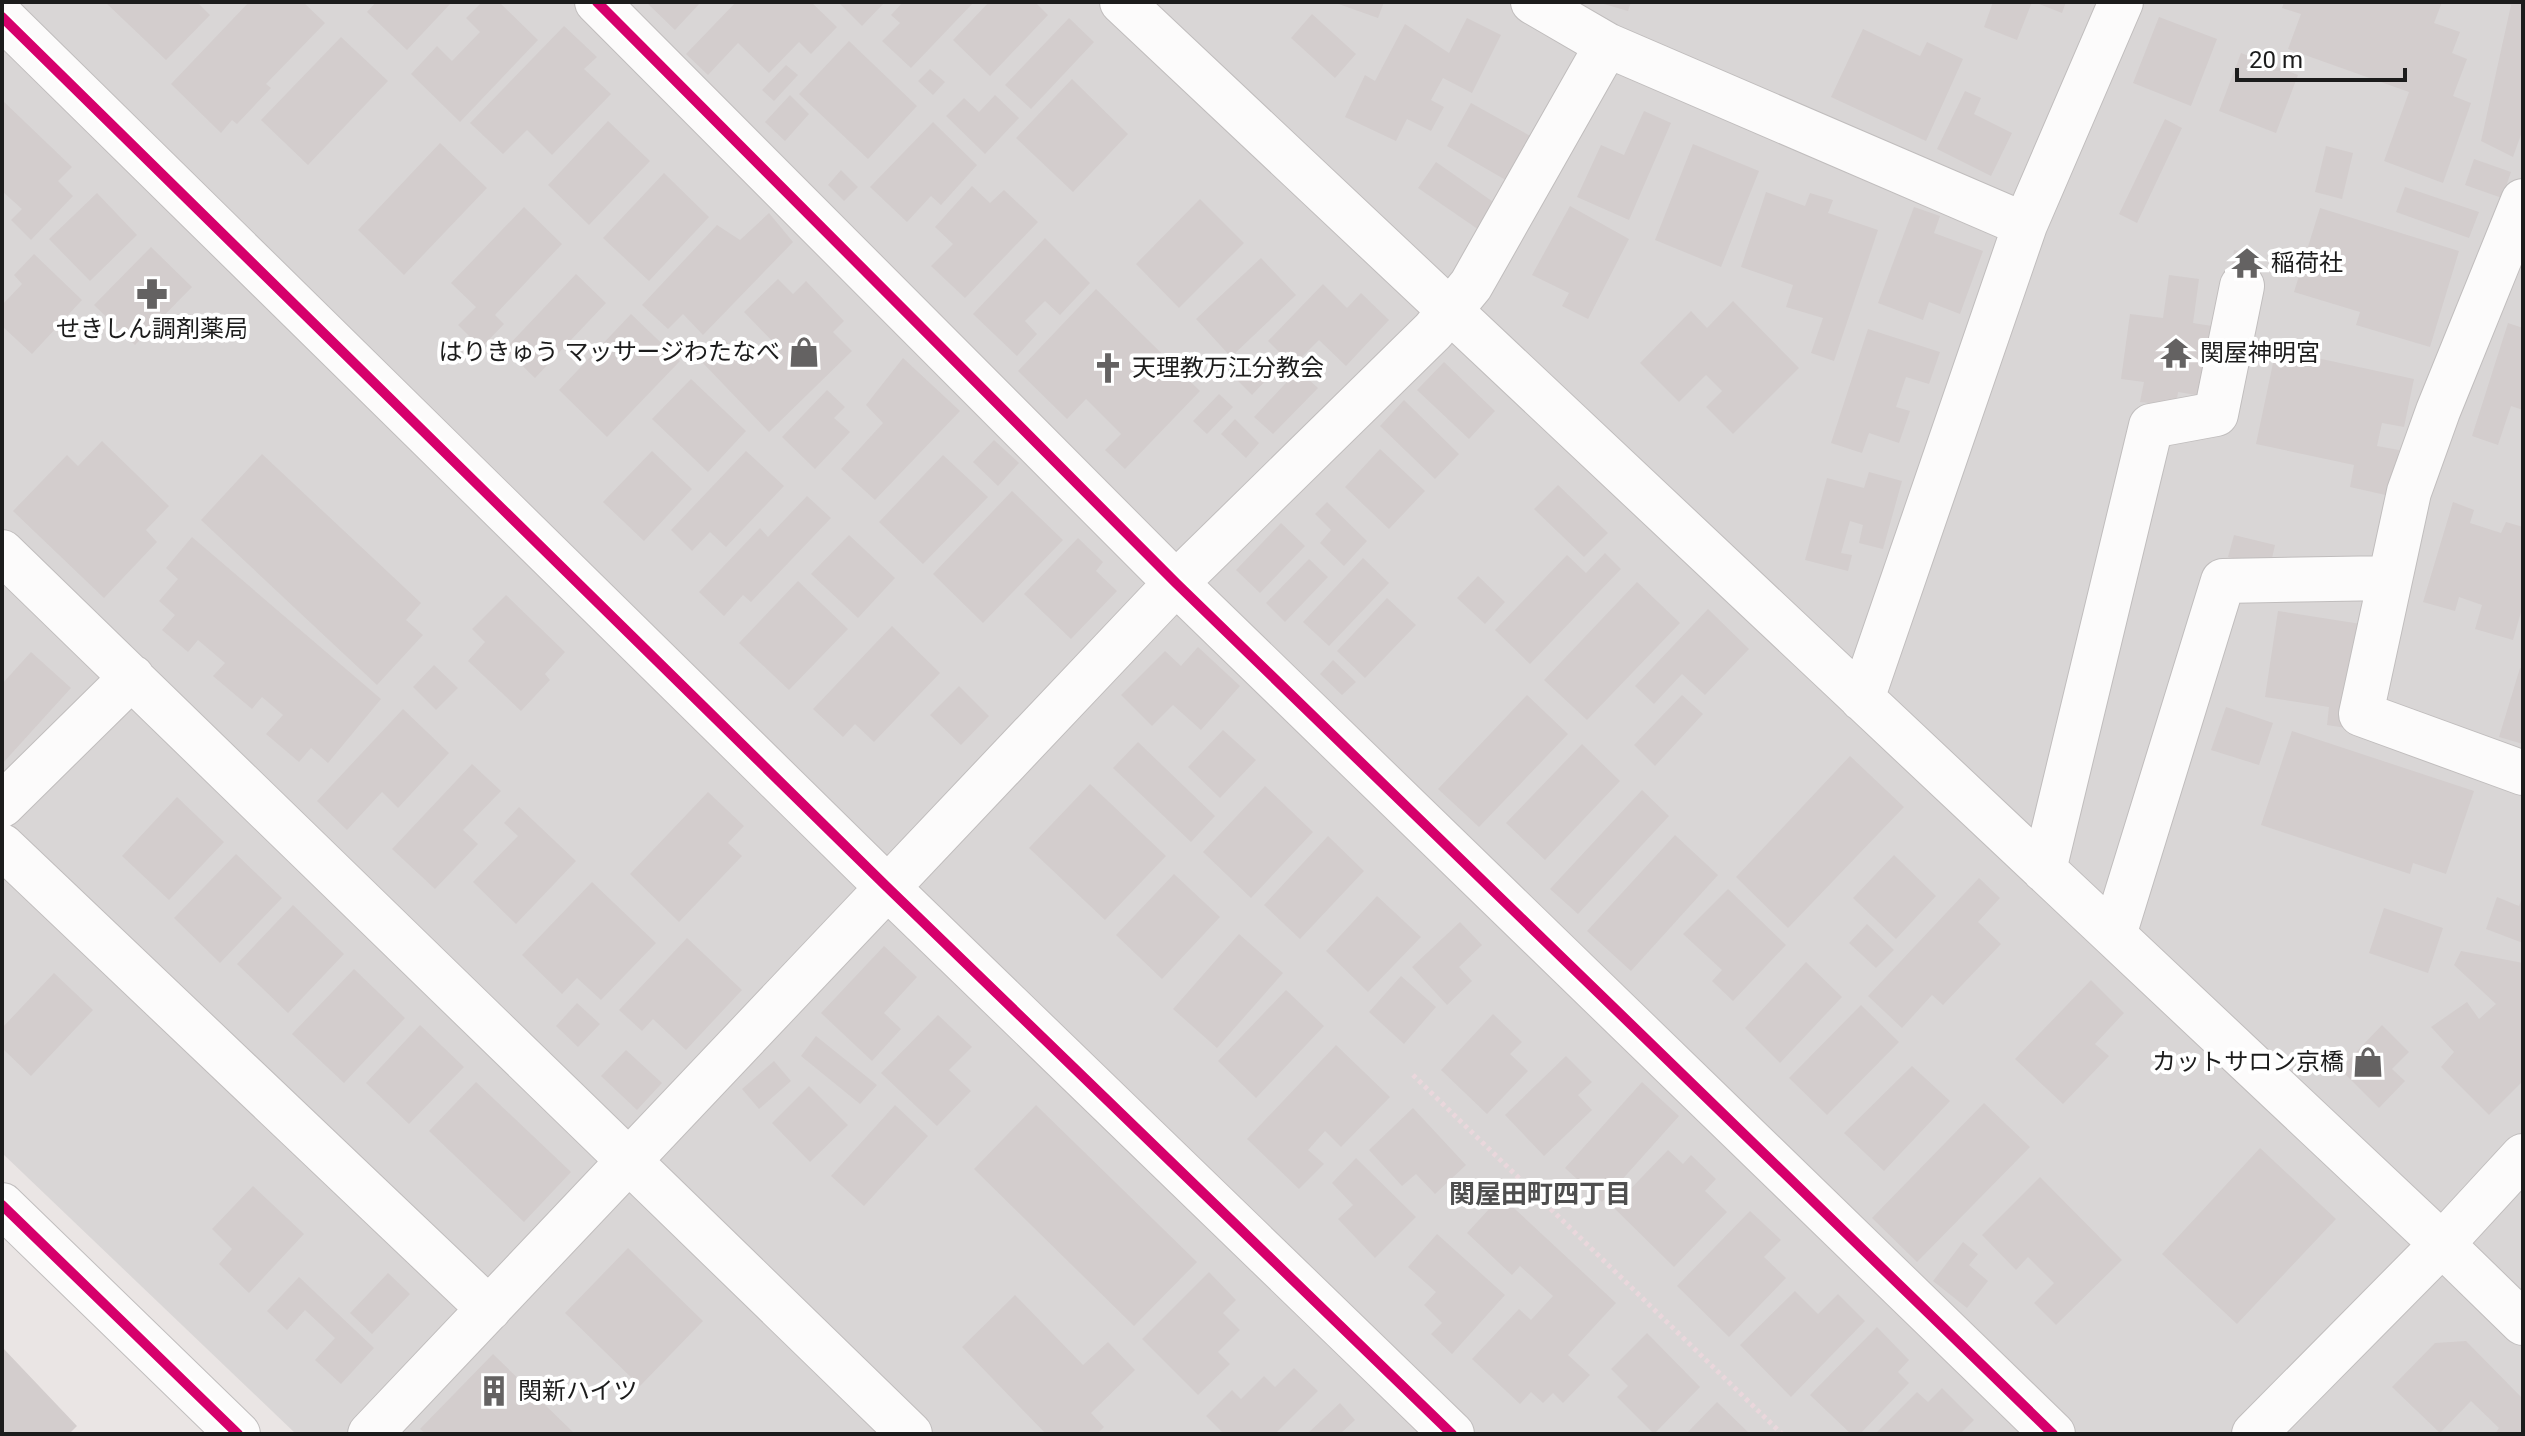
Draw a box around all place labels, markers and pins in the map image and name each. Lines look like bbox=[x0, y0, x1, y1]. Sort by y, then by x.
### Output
temple icon: 稲荷社 bbox=[2230, 246, 2264, 280]
place label: 稲荷社 bbox=[2271, 249, 2343, 277]
pharmacy icon: せきしん調剤薬局 bbox=[135, 277, 169, 311]
place label: せきしん調剤薬局 bbox=[56, 315, 248, 343]
shop icon: はりきゅう マッサージわたなべ bbox=[787, 335, 821, 369]
temple icon: 関屋神明宮 bbox=[2159, 336, 2193, 370]
place label: はりきゅう マッサージわたなべ bbox=[439, 338, 780, 366]
place label: 関屋神明宮 bbox=[2200, 339, 2320, 367]
church icon: 天理教万江分教会 bbox=[1091, 351, 1125, 385]
place label: 天理教万江分教会 bbox=[1132, 354, 1324, 382]
shop icon: カットサロン京橋 bbox=[2351, 1045, 2385, 1079]
place label: カットサロン京橋 bbox=[2152, 1048, 2344, 1076]
building icon: 関新ハイツ bbox=[477, 1374, 511, 1408]
place label: 関新ハイツ bbox=[518, 1377, 638, 1405]

